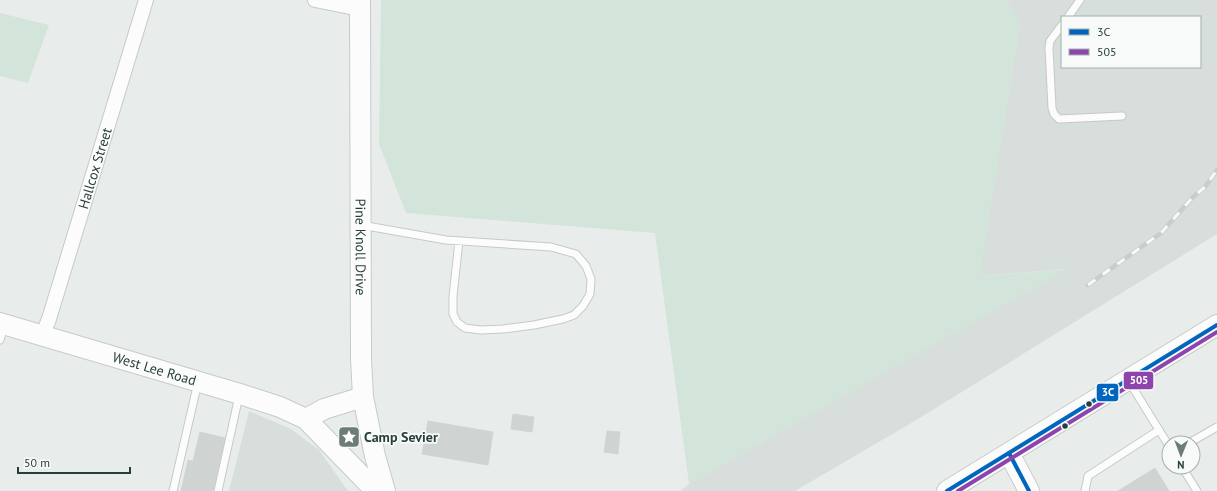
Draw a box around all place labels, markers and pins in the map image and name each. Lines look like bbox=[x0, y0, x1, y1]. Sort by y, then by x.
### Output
unlabelled marker bbox=[1084, 399, 1094, 409]
unlabelled marker bbox=[1060, 421, 1070, 431]
place icon: Camp Sevier bbox=[336, 424, 362, 450]
place label: Camp Sevier bbox=[364, 428, 438, 446]

